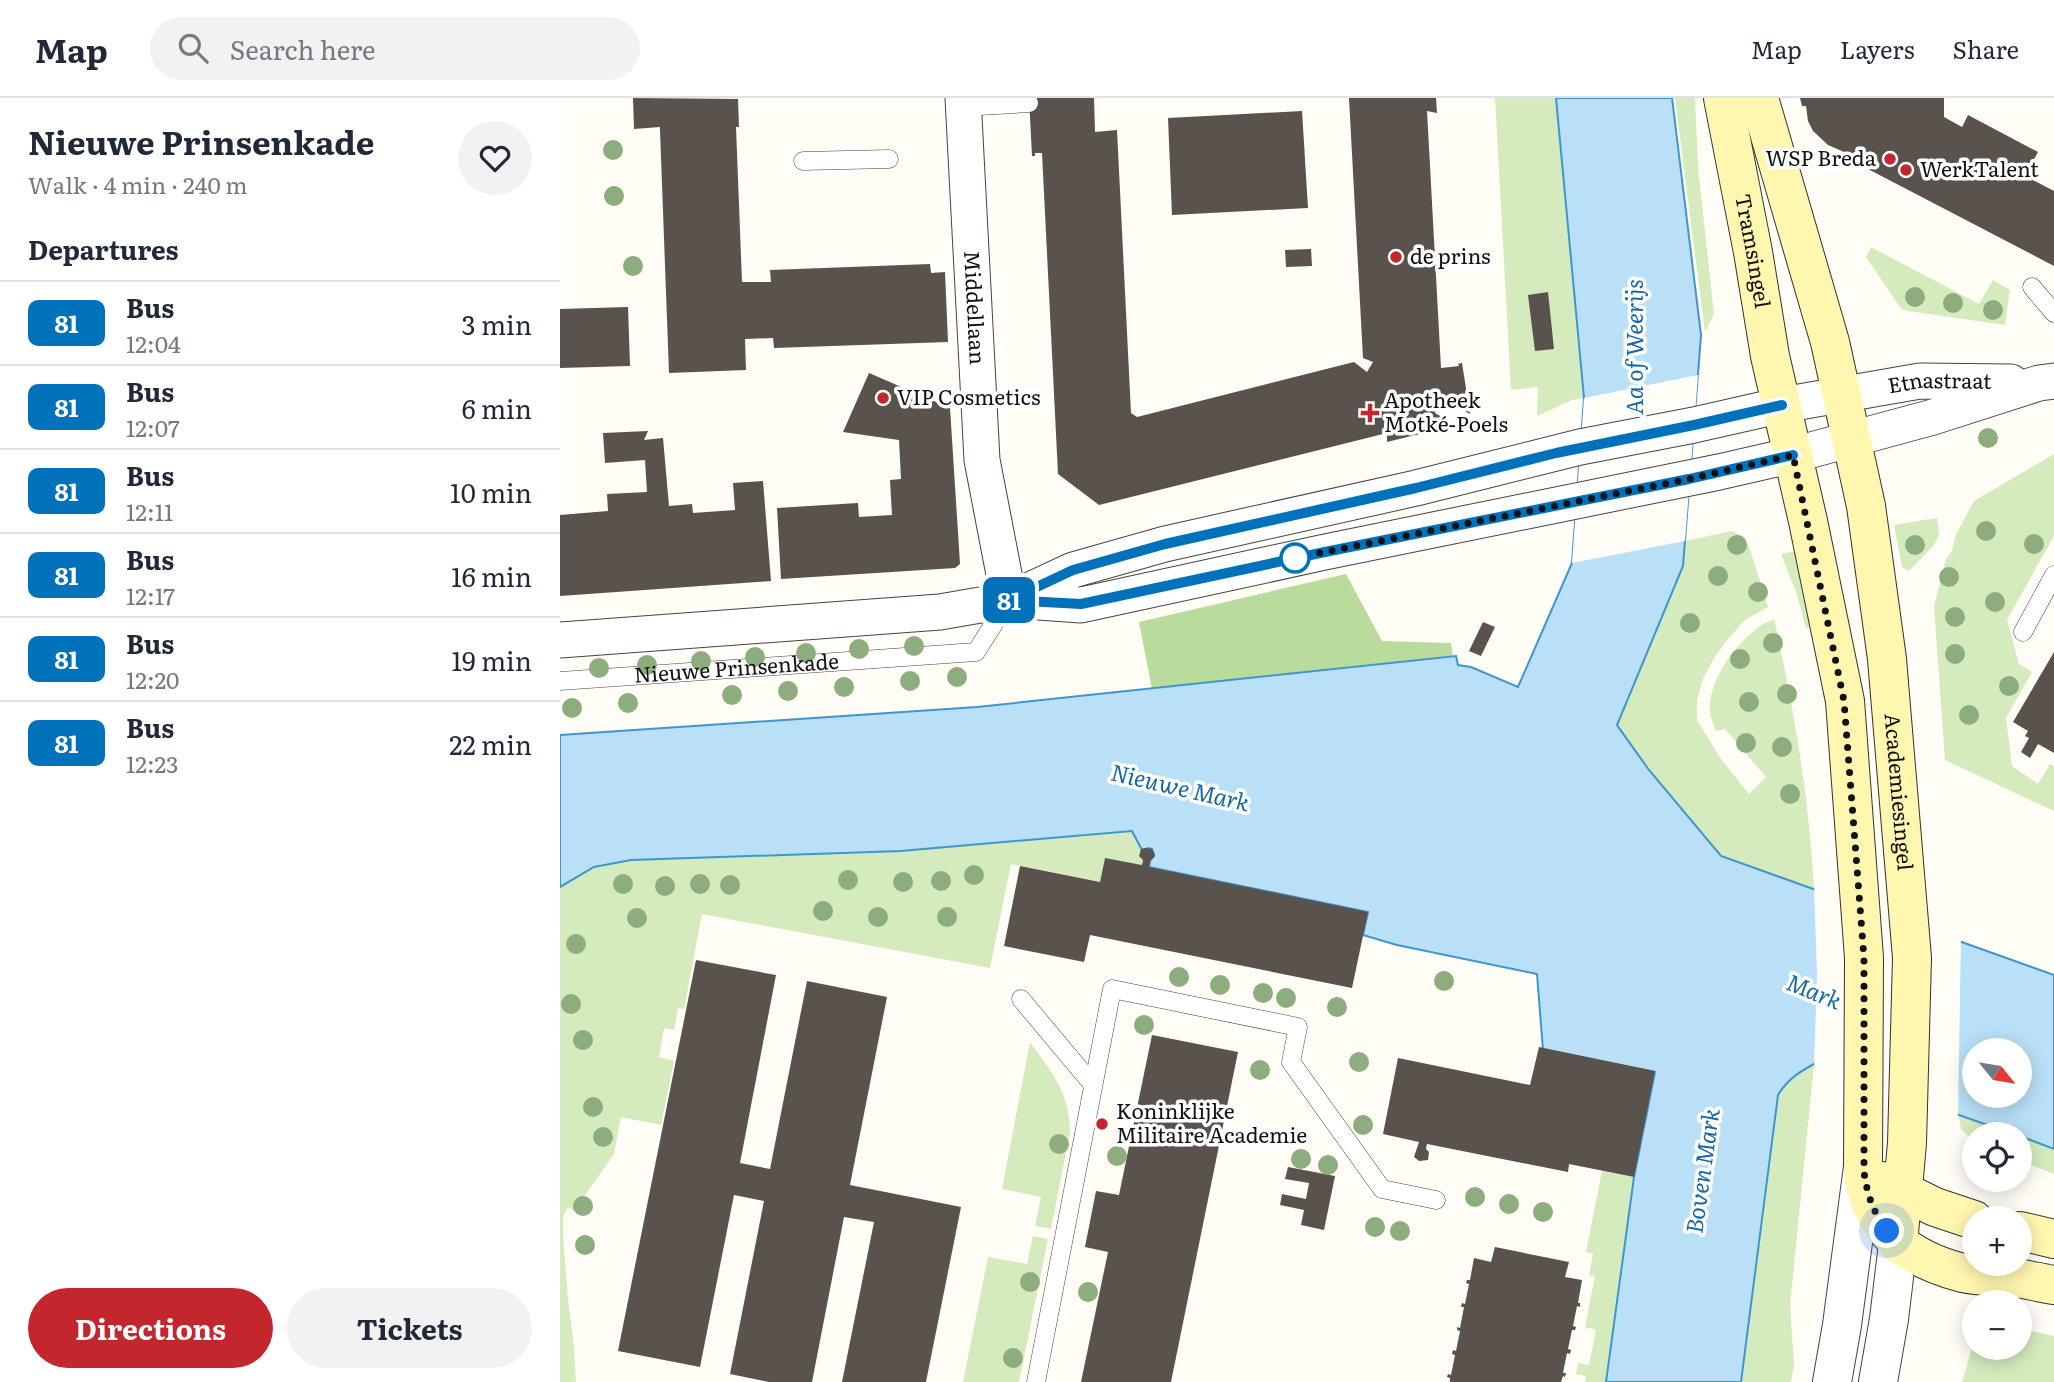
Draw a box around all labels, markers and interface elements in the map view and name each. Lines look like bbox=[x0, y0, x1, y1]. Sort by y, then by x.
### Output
search box bbox=[150, 17, 640, 80]
text: Map bbox=[35, 24, 108, 73]
icon: search bbox=[174, 29, 212, 67]
text: Search here bbox=[230, 29, 376, 68]
text: Map bbox=[1751, 31, 1802, 66]
text: Layers bbox=[1840, 31, 1914, 66]
text: Share bbox=[1952, 31, 2019, 66]
text: Nieuwe Prinsenkade bbox=[28, 116, 375, 165]
button: heart bbox=[458, 121, 532, 195]
place label: WSP Breda bbox=[1765, 141, 1877, 172]
marker: WSP Breda bbox=[1882, 151, 1898, 167]
place label: WerkTalent bbox=[1920, 152, 2039, 183]
marker: WerkTalent bbox=[1898, 162, 1914, 178]
text: Walk · 4 min · 240 m bbox=[28, 167, 248, 201]
street label: Tramsingel bbox=[1729, 191, 1780, 310]
text: Departures bbox=[28, 229, 179, 268]
place label: de prins bbox=[1410, 239, 1491, 270]
marker: de prins bbox=[1388, 249, 1404, 265]
street label: Middellaan bbox=[958, 250, 995, 366]
water label: Aa of Weerijs bbox=[1616, 279, 1650, 415]
text: Bus bbox=[126, 287, 174, 326]
text: 3 min bbox=[462, 304, 532, 343]
text: 81 bbox=[54, 305, 79, 340]
text: 12:04 bbox=[126, 326, 181, 360]
street label: Etnastraat bbox=[1885, 363, 1992, 399]
text: Bus bbox=[126, 371, 174, 410]
place label: VIP Cosmetics bbox=[897, 380, 1040, 411]
place label: Apotheek Motké-Poels bbox=[1384, 383, 1508, 438]
text: 6 min bbox=[462, 388, 532, 427]
text: 81 bbox=[54, 389, 79, 424]
marker: VIP Cosmetics bbox=[875, 390, 891, 406]
marker: Apotheek Motké-Poels bbox=[1362, 405, 1378, 421]
text: 12:07 bbox=[126, 410, 180, 444]
text: Bus bbox=[126, 455, 174, 494]
text: 10 min bbox=[450, 472, 532, 511]
text: 81 bbox=[54, 473, 79, 508]
text: 12:11 bbox=[126, 494, 173, 528]
text: Bus bbox=[126, 539, 174, 578]
unlabelled marker bbox=[1280, 543, 1310, 573]
text: 16 min bbox=[451, 556, 532, 595]
text: 81 bbox=[54, 557, 79, 592]
line badge: 81 bbox=[978, 577, 1040, 623]
text: 12:17 bbox=[126, 578, 175, 612]
text: 81 bbox=[997, 582, 1021, 617]
text: Bus bbox=[126, 623, 174, 662]
text: 19 min bbox=[452, 640, 532, 679]
text: 81 bbox=[54, 641, 79, 676]
street label: Nieuwe Prinsenkade bbox=[633, 644, 840, 689]
text: 12:20 bbox=[126, 662, 179, 696]
text: Bus bbox=[126, 707, 174, 746]
street label: Academiesingel bbox=[1879, 712, 1923, 872]
text: 22 min bbox=[449, 724, 532, 763]
text: 81 bbox=[54, 725, 79, 760]
text: 12:23 bbox=[126, 746, 179, 780]
water label: Nieuwe Mark bbox=[1108, 754, 1253, 819]
water label: Mark bbox=[1782, 964, 1848, 1017]
north arrow bbox=[1962, 1038, 2032, 1108]
map controls bbox=[1962, 1038, 2032, 1360]
place label: Koninklijke Militaire Academie bbox=[1116, 1094, 1307, 1149]
water label: Boven Mark bbox=[1675, 1106, 1727, 1236]
marker: Koninklijke Militaire Academie bbox=[1094, 1116, 1110, 1132]
button: locate bbox=[1962, 1122, 2032, 1192]
button: + bbox=[1962, 1206, 2032, 1276]
your location bbox=[1869, 1213, 1904, 1248]
button: Directions bbox=[28, 1288, 273, 1368]
button: Tickets bbox=[287, 1288, 532, 1368]
button: − bbox=[1962, 1290, 2032, 1360]

